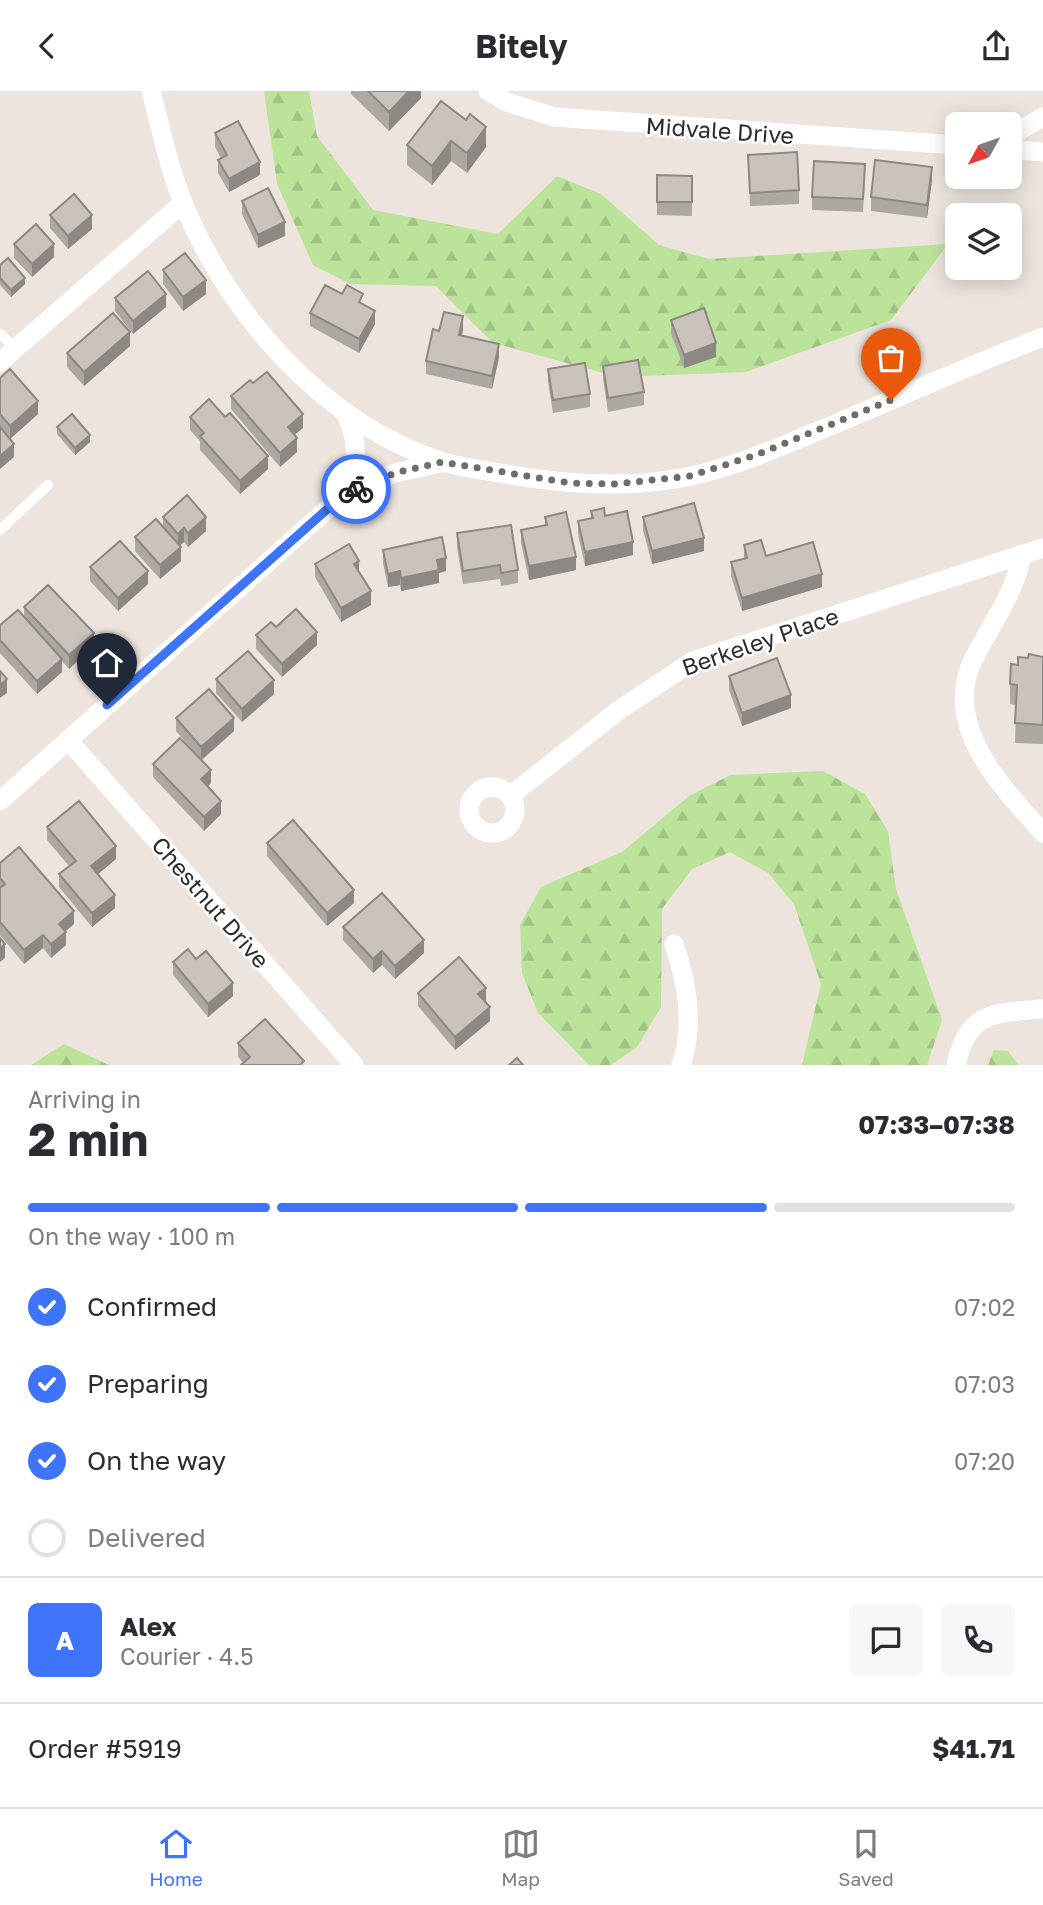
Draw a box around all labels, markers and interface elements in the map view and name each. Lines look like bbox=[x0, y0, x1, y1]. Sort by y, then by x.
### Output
icon: back bbox=[28, 27, 66, 65]
text: Bitely bbox=[475, 27, 568, 65]
icon: share bbox=[977, 27, 1015, 65]
street label: Midvale Drive bbox=[645, 111, 795, 149]
north arrow bbox=[945, 112, 1022, 189]
map controls bbox=[945, 112, 1022, 280]
button: layers bbox=[945, 203, 1022, 280]
pin bbox=[861, 328, 921, 400]
icon: bag bbox=[872, 339, 910, 377]
courier bbox=[321, 454, 391, 524]
icon: bike bbox=[337, 470, 375, 508]
street label: Berkeley Place bbox=[678, 601, 842, 681]
pin bbox=[77, 633, 137, 705]
icon: home bbox=[88, 644, 126, 682]
street label: Chestnut Drive bbox=[146, 831, 276, 973]
text: Arriving in bbox=[28, 1085, 141, 1113]
text: 07:33–07:38 bbox=[858, 1109, 1015, 1140]
text: 2 min bbox=[28, 1111, 148, 1166]
text: On the way · 100 m bbox=[28, 1222, 235, 1250]
icon: check bbox=[28, 1288, 66, 1326]
text: Confirmed bbox=[87, 1291, 217, 1322]
text: 07:02 bbox=[954, 1293, 1015, 1321]
icon: check bbox=[28, 1365, 66, 1403]
text: Preparing bbox=[87, 1368, 209, 1399]
text: 07:03 bbox=[954, 1370, 1015, 1398]
icon: check bbox=[28, 1442, 66, 1480]
text: On the way bbox=[87, 1445, 226, 1476]
text: 07:20 bbox=[954, 1447, 1015, 1475]
text: Delivered bbox=[87, 1522, 206, 1553]
button: chat bbox=[849, 1603, 923, 1677]
button: phone bbox=[941, 1603, 1015, 1677]
text: Alex bbox=[120, 1611, 177, 1642]
text: A bbox=[56, 1625, 74, 1656]
text: Courier · 4.5 bbox=[120, 1642, 253, 1670]
text: Order #5919 bbox=[28, 1733, 182, 1764]
text: $41.71 bbox=[932, 1733, 1015, 1764]
tab: Home bbox=[149, 1825, 203, 1890]
tab: Map bbox=[501, 1825, 540, 1890]
tab: Saved bbox=[838, 1825, 894, 1890]

